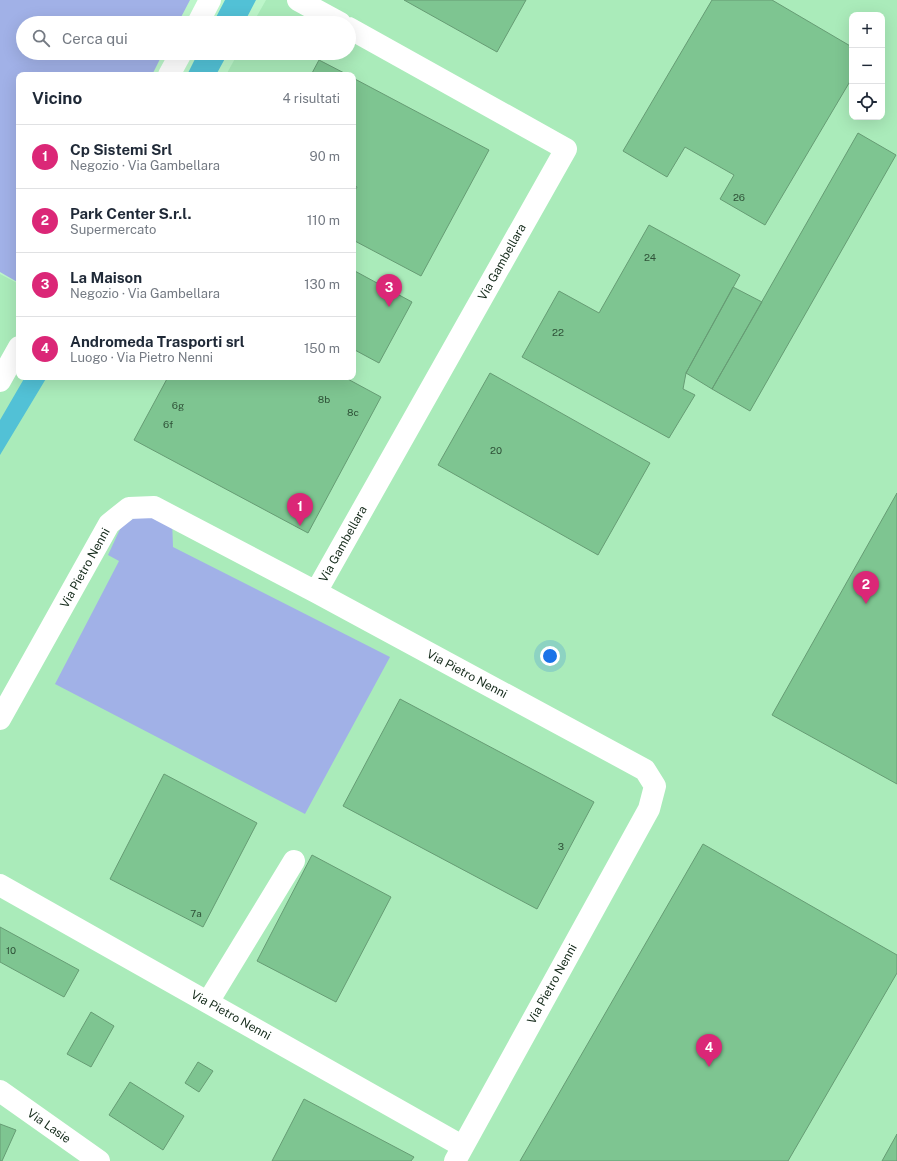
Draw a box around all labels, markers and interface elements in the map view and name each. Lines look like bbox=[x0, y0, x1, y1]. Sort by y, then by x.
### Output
map controls bbox=[849, 12, 885, 120]
button: + bbox=[849, 12, 885, 48]
search box bbox=[16, 16, 356, 60]
icon: search bbox=[30, 27, 52, 49]
text: Cerca qui bbox=[62, 30, 128, 47]
button: − bbox=[849, 48, 885, 84]
button: locate bbox=[849, 84, 885, 120]
text: Vicino bbox=[32, 88, 82, 108]
text: 4 risultati bbox=[283, 91, 340, 106]
text: Cp Sistemi Srl bbox=[70, 141, 172, 158]
text: 1 bbox=[42, 149, 48, 164]
text: 90 m bbox=[310, 149, 340, 164]
text: Negozio · Via Gambellara bbox=[70, 158, 220, 173]
house number: 26 bbox=[733, 191, 745, 203]
text: Park Center S.r.l. bbox=[70, 205, 191, 222]
text: 2 bbox=[41, 213, 49, 228]
text: 110 m bbox=[307, 213, 340, 228]
street label: Via Gambellara bbox=[475, 221, 529, 303]
text: Supermercato bbox=[70, 222, 156, 237]
house number: 24 bbox=[644, 251, 656, 263]
text: La Maison bbox=[70, 269, 142, 286]
pin: 3 bbox=[376, 274, 402, 307]
text: 3 bbox=[41, 277, 49, 292]
text: 130 m bbox=[304, 277, 340, 292]
text: Negozio · Via Gambellara bbox=[70, 286, 220, 301]
house number: 22 bbox=[552, 326, 564, 338]
text: Andromeda Trasporti srl bbox=[70, 333, 245, 350]
text: 4 bbox=[41, 341, 49, 356]
text: 150 m bbox=[304, 341, 340, 356]
text: Luogo · Via Pietro Nenni bbox=[70, 350, 213, 365]
house number: 8b bbox=[318, 393, 330, 405]
house number: 6g bbox=[172, 399, 184, 411]
house number: 8c bbox=[347, 406, 359, 418]
house number: 6f bbox=[163, 418, 173, 430]
house number: 20 bbox=[490, 444, 502, 456]
pin: 1 bbox=[287, 493, 313, 526]
street label: Via Gambellara bbox=[316, 503, 370, 585]
street label: Via Pietro Nenni bbox=[57, 526, 113, 610]
pin: 2 bbox=[853, 571, 879, 604]
your location bbox=[540, 646, 560, 666]
street label: Via Pietro Nenni bbox=[424, 647, 510, 701]
house number: 3 bbox=[558, 840, 564, 852]
house number: 7a bbox=[190, 907, 202, 919]
street label: Via Pietro Nenni bbox=[524, 942, 580, 1026]
house number: 10 bbox=[6, 944, 16, 956]
street label: Via Pietro Nenni bbox=[189, 987, 273, 1043]
pin: 4 bbox=[696, 1034, 722, 1067]
street label: Via Lasie bbox=[25, 1106, 74, 1146]

